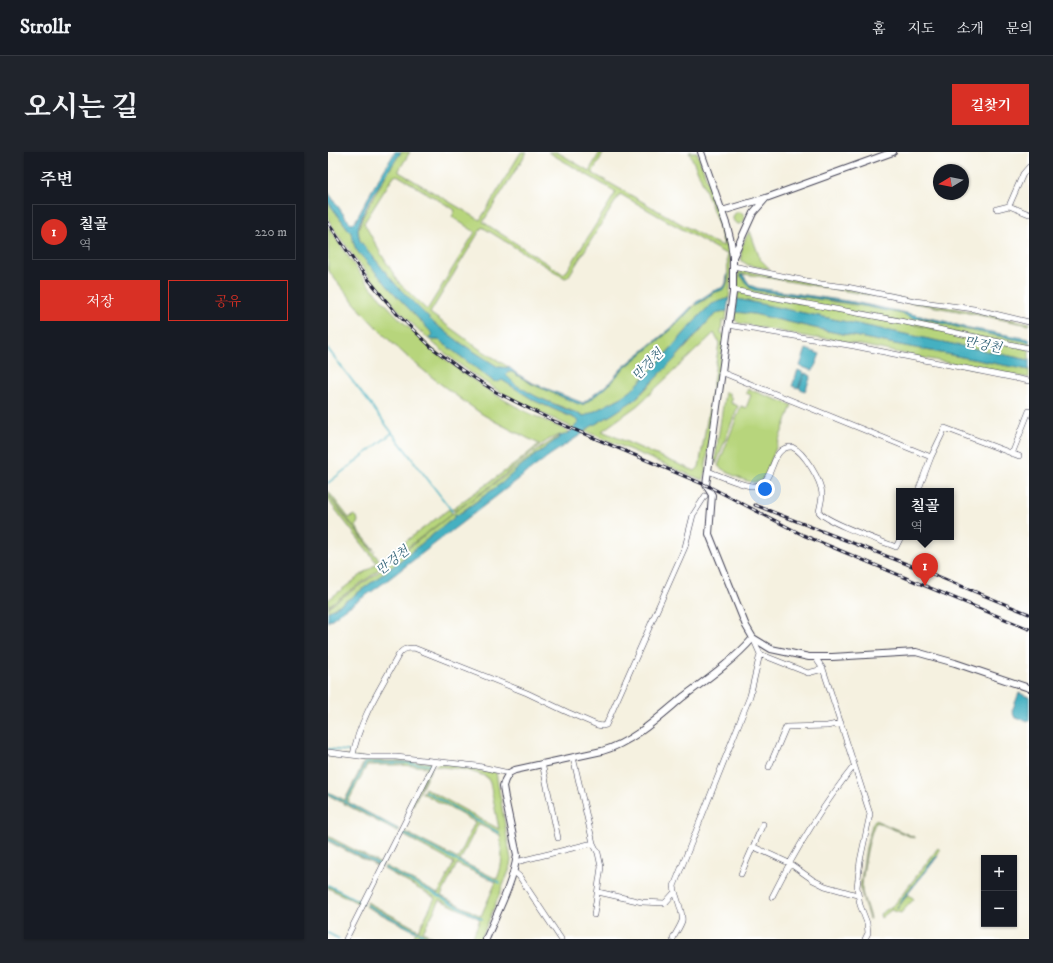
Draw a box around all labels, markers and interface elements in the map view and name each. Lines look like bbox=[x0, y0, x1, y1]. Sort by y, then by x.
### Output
text: Strollr bbox=[20, 16, 71, 39]
text: 홈 bbox=[872, 20, 886, 38]
text: 지도 bbox=[908, 20, 935, 38]
text: 소개 bbox=[957, 20, 984, 38]
text: 문의 bbox=[1006, 20, 1033, 38]
button: 길찾기 bbox=[952, 84, 1029, 125]
text: 오시는 길 bbox=[24, 90, 138, 125]
north arrow bbox=[933, 164, 969, 200]
text: 주변 bbox=[40, 169, 73, 191]
text: 칠골 bbox=[79, 215, 108, 234]
text: 1 bbox=[52, 224, 56, 240]
text: 220 m bbox=[255, 224, 287, 240]
text: 역 bbox=[79, 237, 92, 253]
button: 저장 bbox=[40, 280, 160, 321]
button: 공유 bbox=[168, 280, 288, 321]
water label: 만겅천 bbox=[963, 334, 1004, 357]
water label: 만겅천 bbox=[629, 345, 668, 384]
your location bbox=[755, 479, 775, 499]
popup bbox=[896, 488, 954, 540]
text: 칠골 bbox=[911, 497, 939, 516]
text: 역 bbox=[911, 519, 923, 535]
water label: 만겅천 bbox=[373, 542, 414, 579]
pin: 1 bbox=[912, 553, 938, 586]
map controls bbox=[981, 855, 1017, 927]
button: + bbox=[981, 855, 1017, 891]
button: − bbox=[981, 891, 1017, 927]

